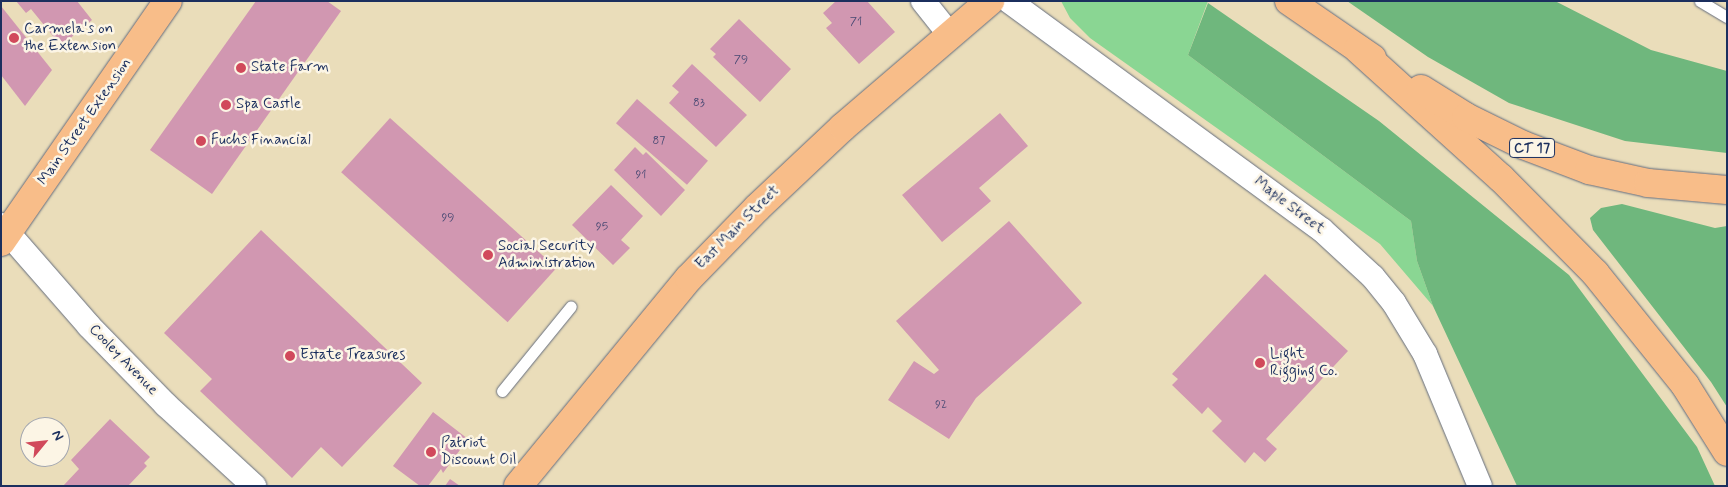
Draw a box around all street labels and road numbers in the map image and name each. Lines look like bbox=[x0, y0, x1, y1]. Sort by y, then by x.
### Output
street label: Main Street Extension bbox=[34, 55, 136, 189]
road number: CT 17 bbox=[1508, 136, 1556, 160]
street label: Maple Street bbox=[1250, 173, 1328, 239]
street label: East Main Street bbox=[693, 183, 783, 273]
street label: Cooley Avenue bbox=[85, 321, 161, 399]

